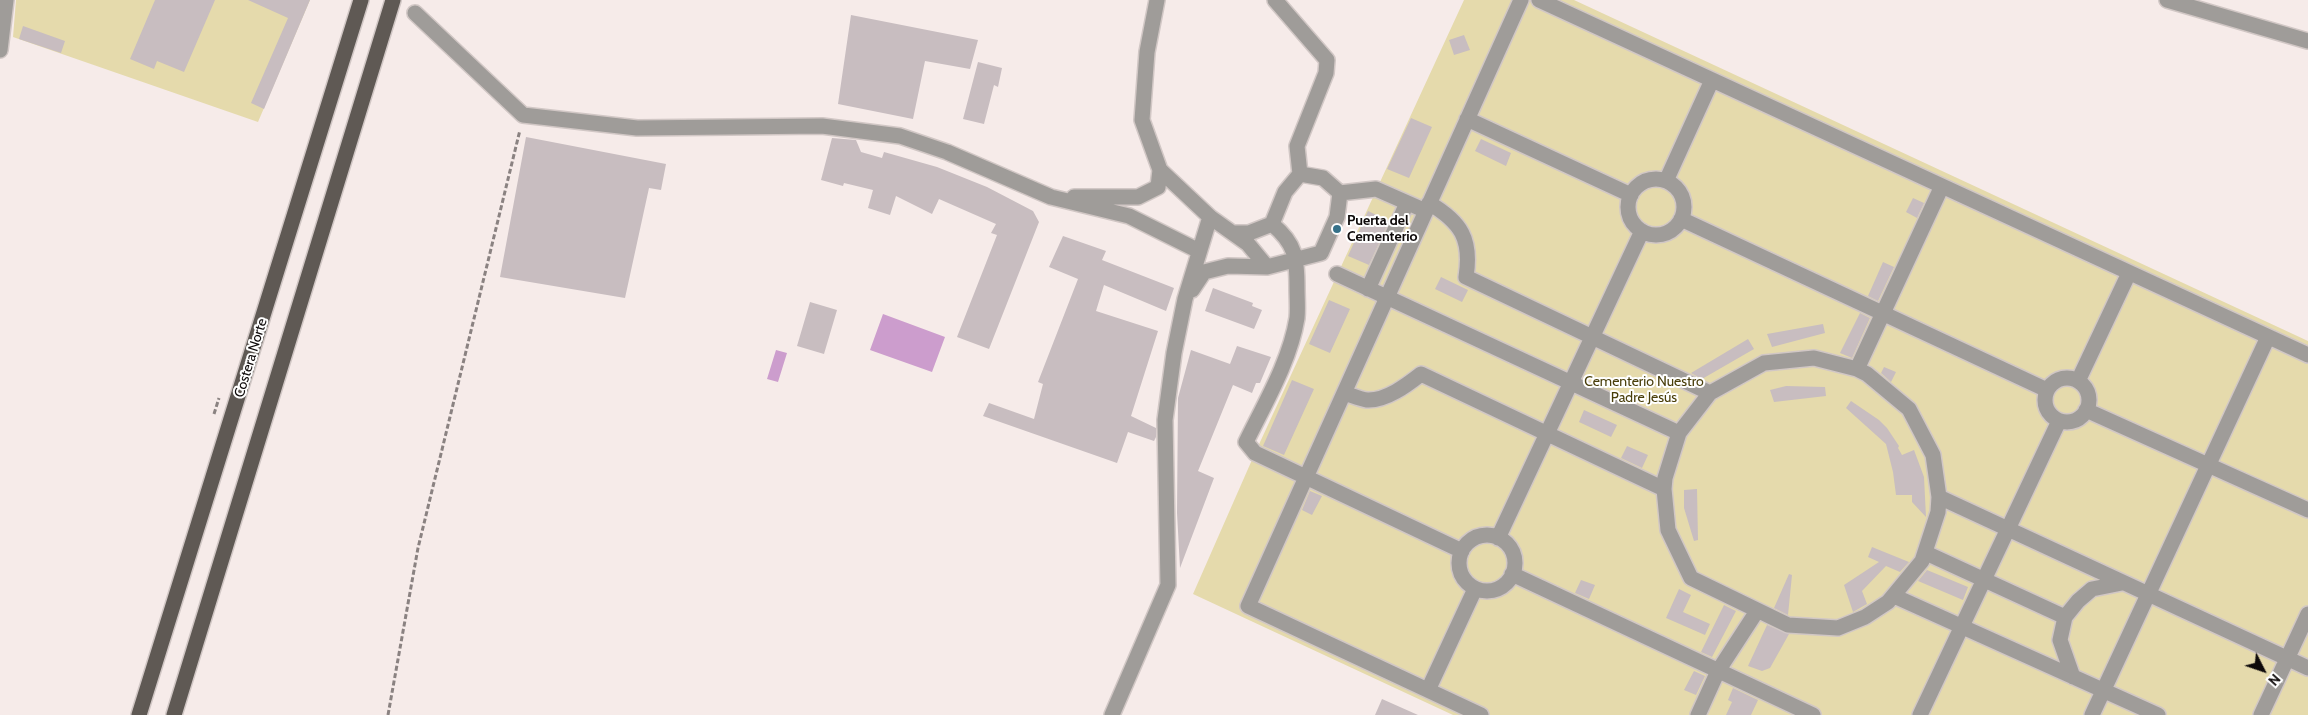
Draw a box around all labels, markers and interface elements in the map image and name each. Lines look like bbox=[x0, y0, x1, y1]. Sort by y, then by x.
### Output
place label: Puerta del Cementerio bbox=[1347, 213, 1418, 246]
marker: Puerta del Cementerio bbox=[1331, 223, 1343, 235]
street label: Costera Norte bbox=[231, 317, 271, 399]
park label: Cementerio Nuestro Padre Jesús bbox=[1584, 374, 1704, 407]
north arrow bbox=[2238, 645, 2288, 695]
text: N bbox=[2264, 670, 2284, 689]

